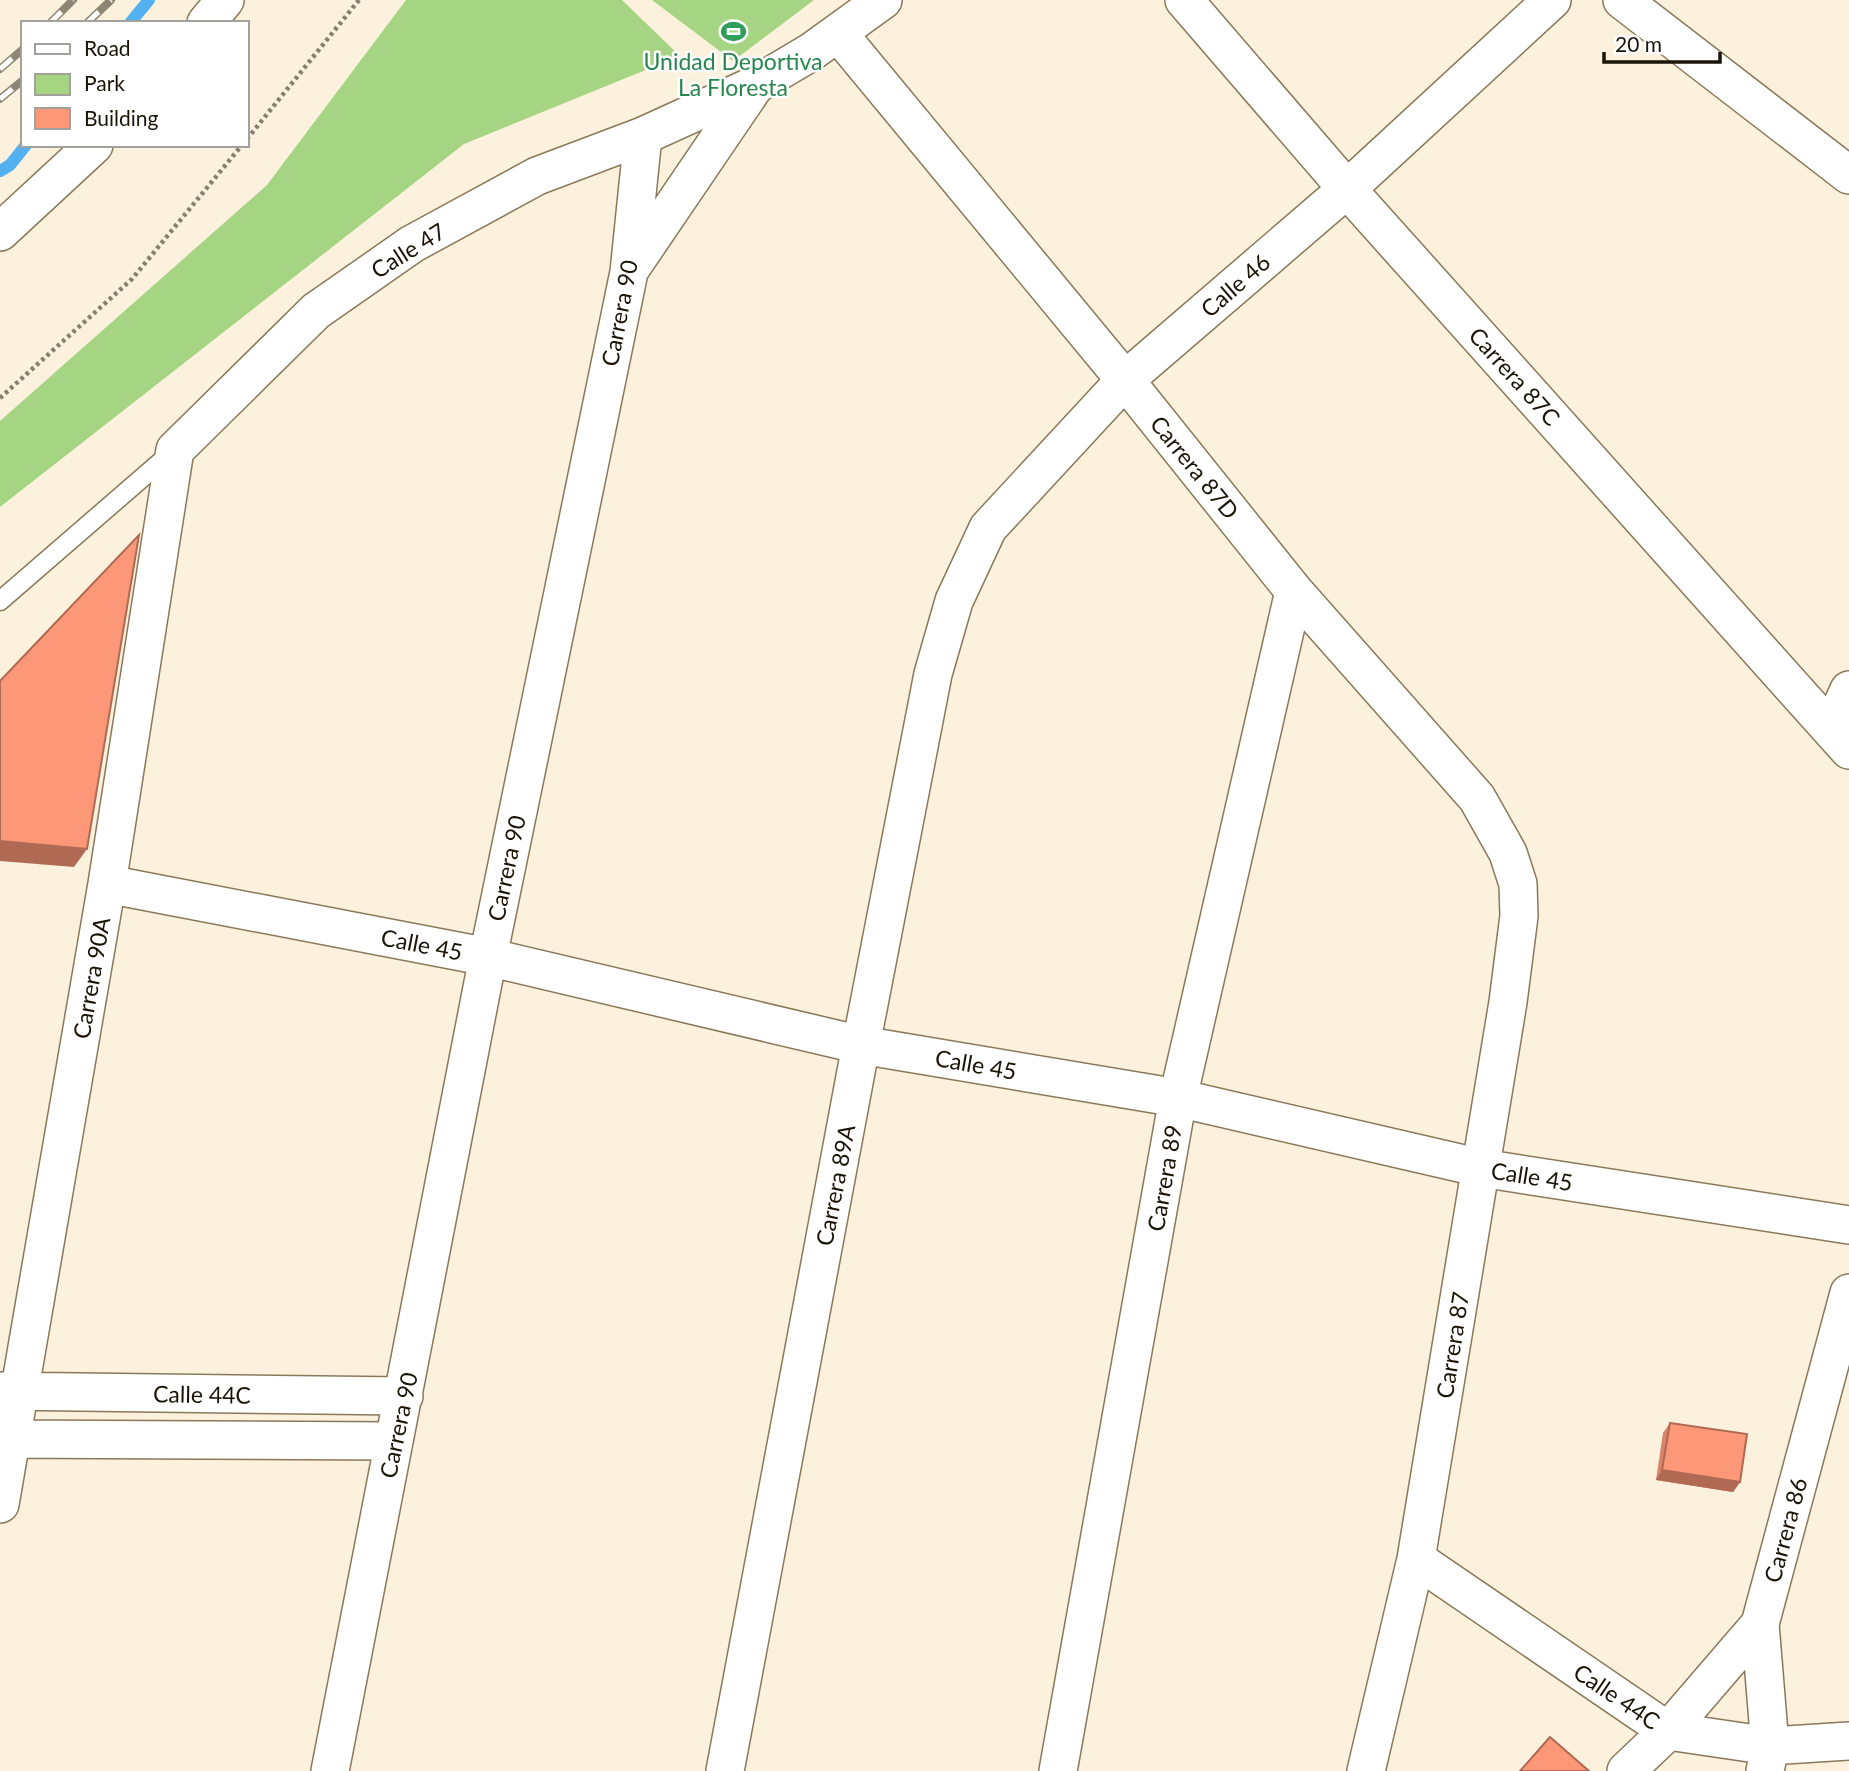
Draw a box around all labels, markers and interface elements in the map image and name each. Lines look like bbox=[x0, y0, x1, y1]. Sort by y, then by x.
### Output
sports icon: Unidad Deportiva La Floresta bbox=[719, 17, 747, 45]
legend bbox=[21, 21, 248, 147]
scale bar bbox=[1604, 21, 1720, 65]
text: 20 m bbox=[1615, 31, 1662, 56]
text: Road bbox=[84, 35, 131, 60]
place label: Unidad Deportiva La Floresta bbox=[644, 47, 823, 101]
text: Park bbox=[84, 70, 125, 95]
text: Building bbox=[84, 105, 159, 130]
street label: Calle 47 bbox=[366, 216, 450, 284]
street label: Calle 46 bbox=[1195, 247, 1275, 323]
street label: Carrera 90 bbox=[595, 258, 643, 368]
street label: Carrera 87C bbox=[1464, 321, 1566, 431]
street label: Carrera 87D bbox=[1145, 410, 1245, 524]
street label: Carrera 90 bbox=[481, 813, 531, 923]
street label: Carrera 90A bbox=[67, 915, 116, 1041]
street label: Calle 45 bbox=[379, 922, 465, 966]
street label: Calle 45 bbox=[933, 1043, 1019, 1085]
street label: Carrera 89A bbox=[810, 1122, 861, 1248]
street label: Carrera 89 bbox=[1141, 1123, 1187, 1233]
street label: Calle 45 bbox=[1489, 1156, 1575, 1196]
street label: Carrera 87 bbox=[1430, 1290, 1474, 1400]
street label: Carrera 90 bbox=[373, 1370, 423, 1480]
street label: Calle 44C bbox=[153, 1379, 251, 1409]
street label: Carrera 86 bbox=[1758, 1475, 1812, 1585]
street label: Calle 44C bbox=[1569, 1657, 1665, 1735]

